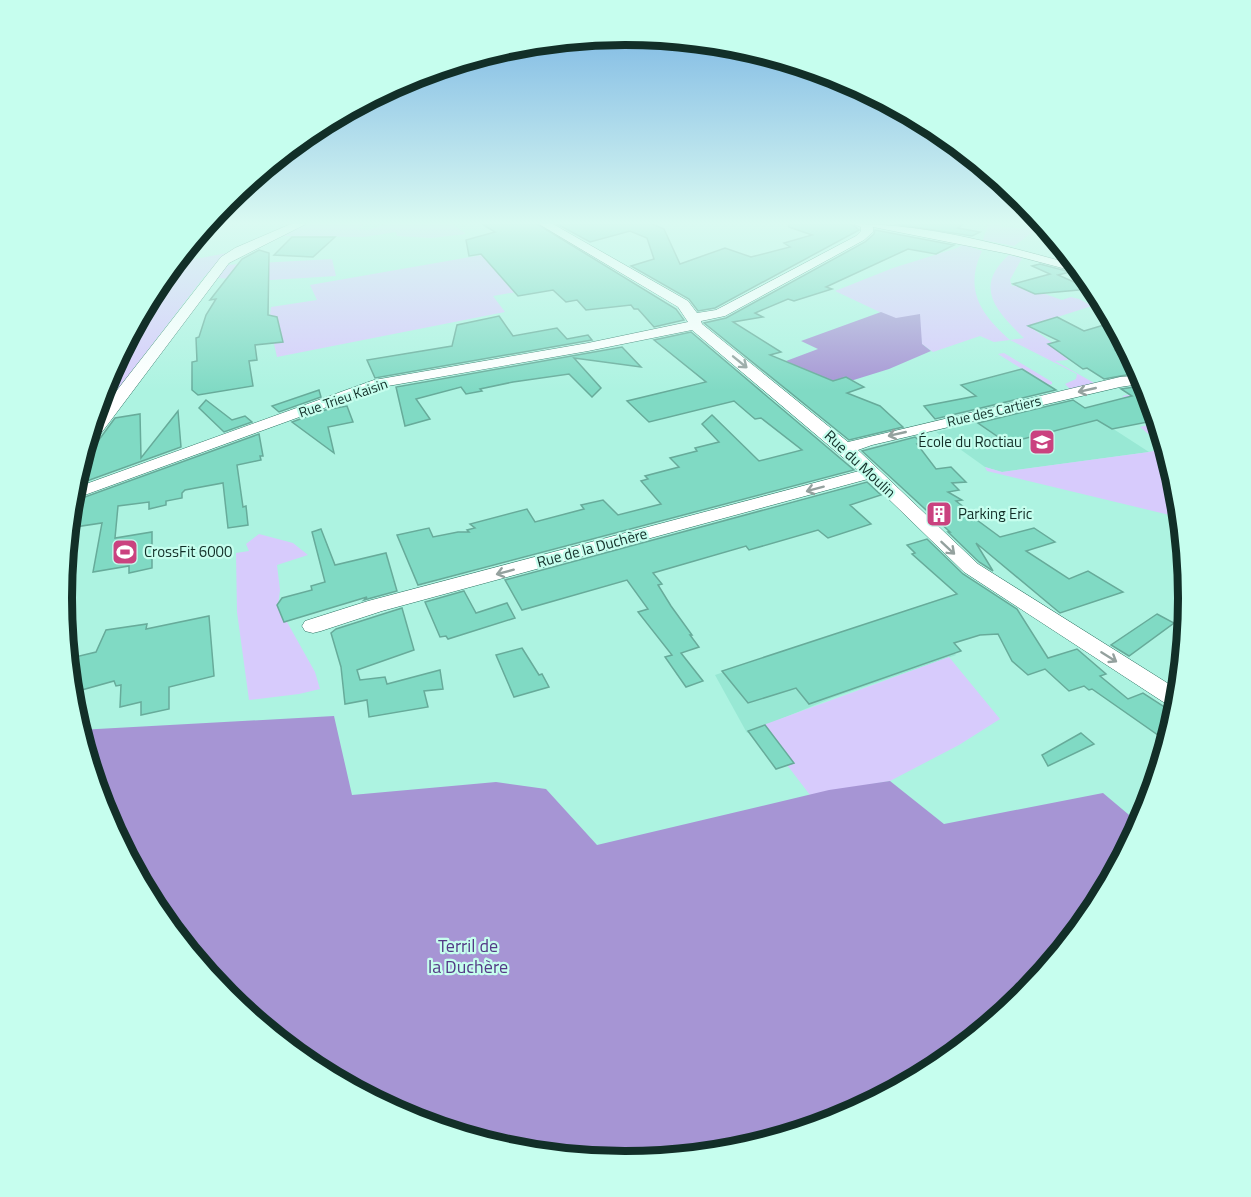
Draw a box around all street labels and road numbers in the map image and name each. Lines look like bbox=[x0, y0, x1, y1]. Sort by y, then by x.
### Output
street label: Rue Trieu Kaisin bbox=[295, 372, 390, 423]
street label: Rue des Cartiers bbox=[945, 389, 1043, 432]
street label: Rue du Moulin bbox=[819, 424, 901, 503]
street label: Rue de la Duchère bbox=[534, 522, 650, 573]

